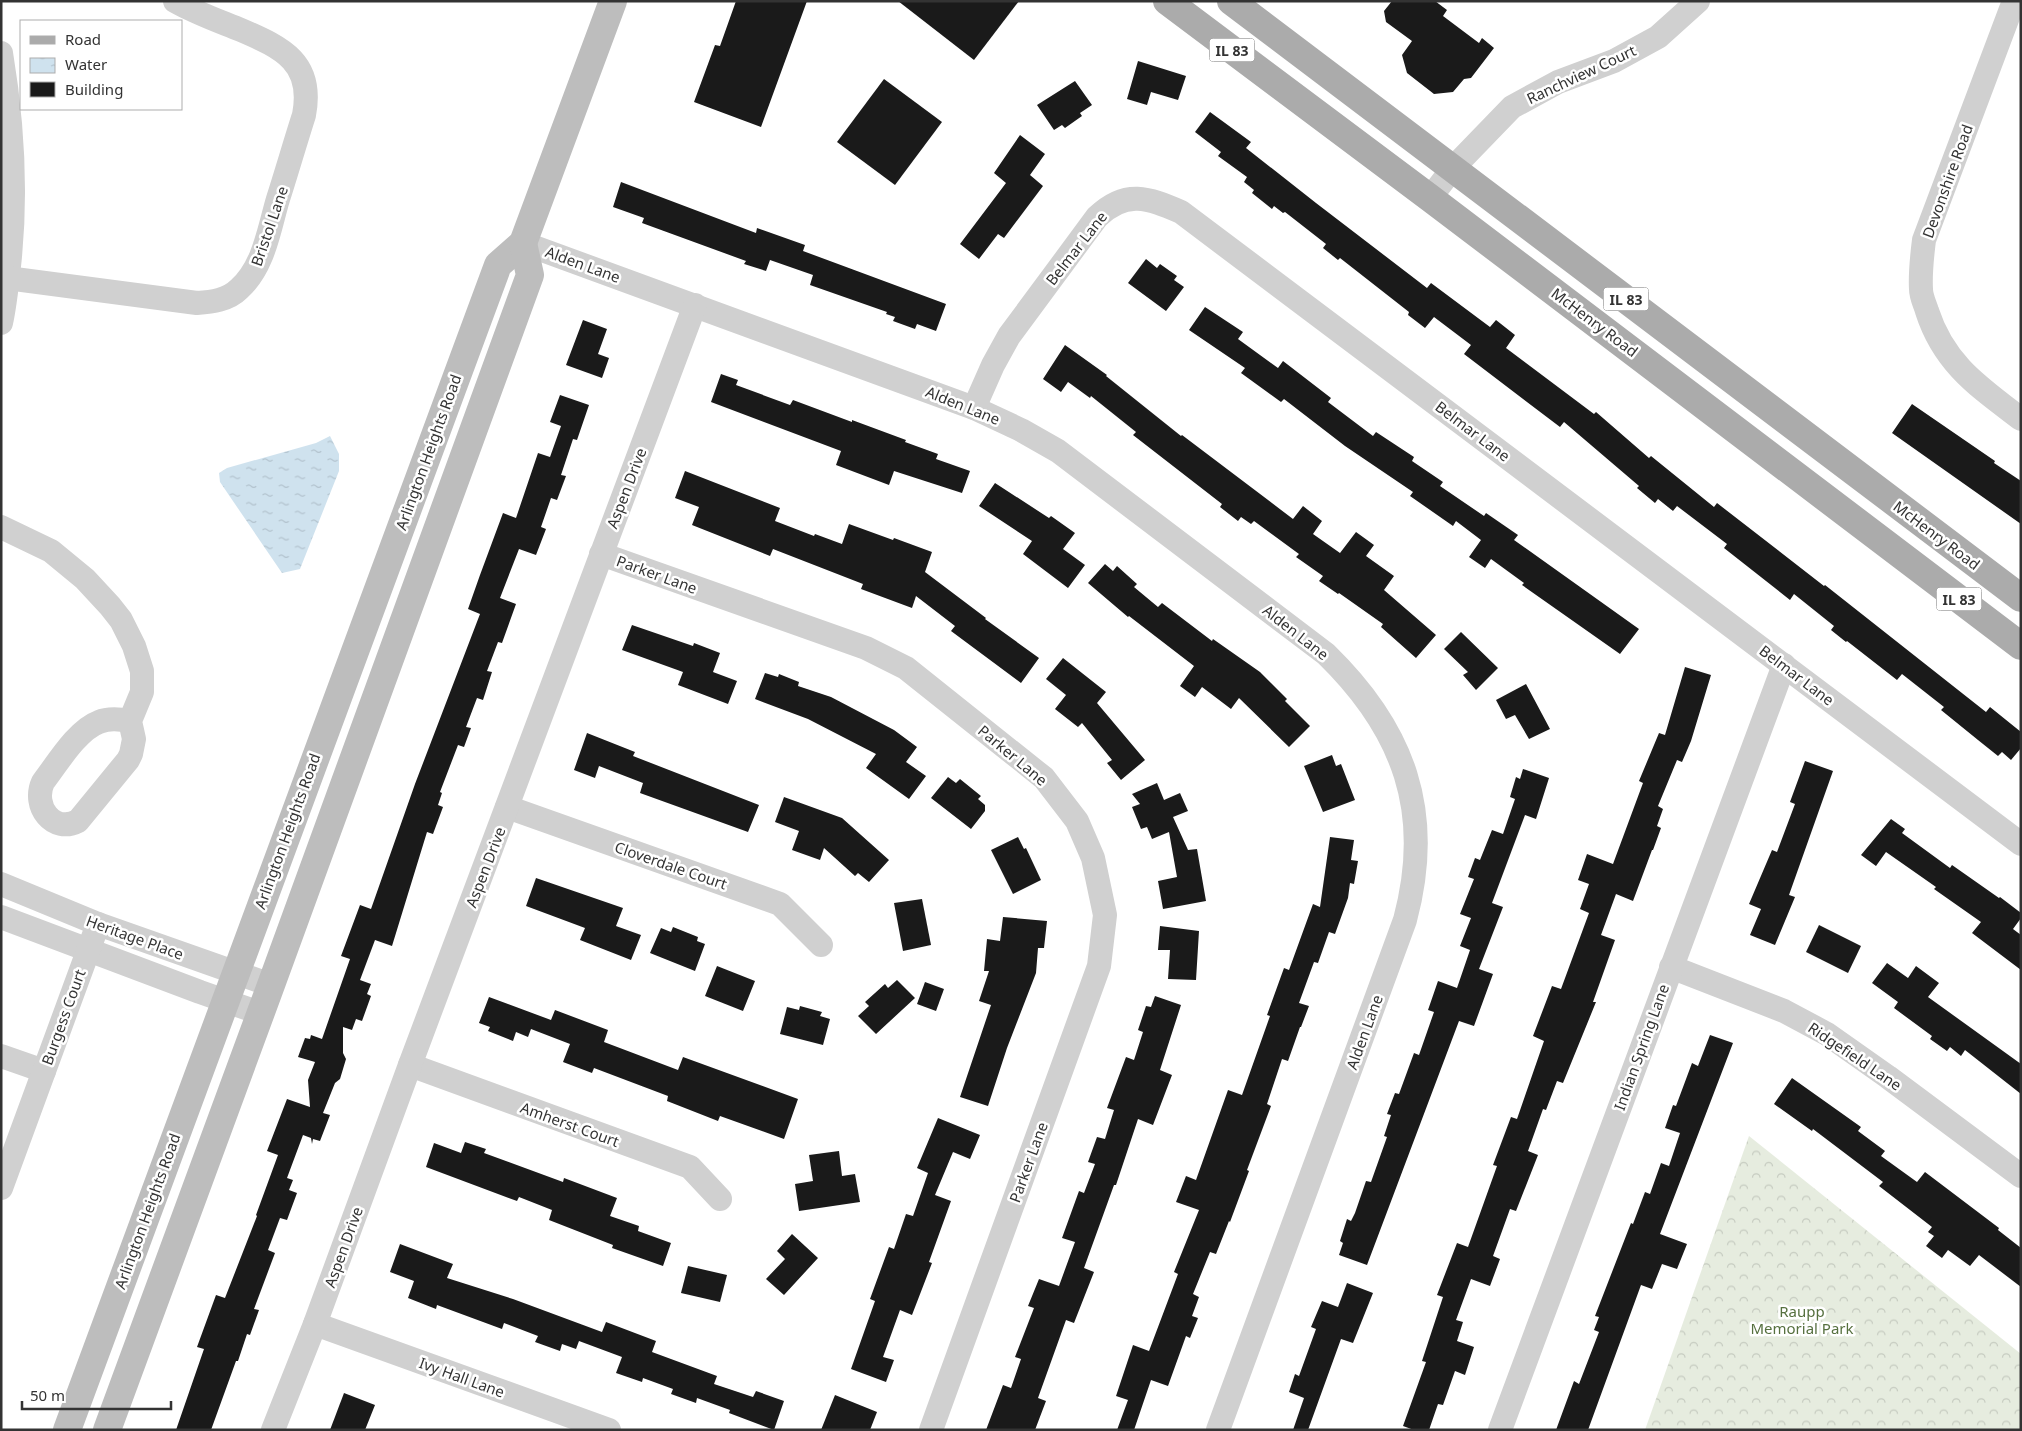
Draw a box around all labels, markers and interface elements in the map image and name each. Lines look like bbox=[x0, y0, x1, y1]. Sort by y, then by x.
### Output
legend bbox=[20, 20, 182, 110]
text: Road bbox=[65, 29, 101, 49]
road number: IL 83 bbox=[1210, 38, 1254, 62]
street label: Ranchview Court bbox=[1523, 40, 1639, 108]
text: Water bbox=[65, 54, 107, 74]
text: Building bbox=[65, 79, 123, 99]
street label: Devonshire Road bbox=[1917, 121, 1977, 241]
street label: Bristol Lane bbox=[246, 183, 292, 269]
street label: Belmar Lane bbox=[1041, 207, 1111, 289]
street label: Alden Lane bbox=[543, 241, 623, 287]
street label: McHenry Road bbox=[1548, 283, 1642, 361]
road number: IL 83 bbox=[1604, 288, 1648, 310]
street label: Arlington Heights Road bbox=[391, 371, 465, 533]
street label: Alden Lane bbox=[923, 381, 1003, 429]
street label: Belmar Lane bbox=[1432, 396, 1514, 466]
street label: Aspen Drive bbox=[601, 445, 651, 531]
street label: McHenry Road bbox=[1890, 496, 1984, 574]
street label: Parker Lane bbox=[614, 550, 700, 598]
road number: IL 83 bbox=[1936, 588, 1982, 610]
street label: Alden Lane bbox=[1259, 600, 1333, 664]
street label: Belmar Lane bbox=[1756, 640, 1838, 710]
street label: Parker Lane bbox=[974, 720, 1052, 790]
street label: Arlington Heights Road bbox=[250, 750, 324, 912]
street label: Aspen Drive bbox=[460, 824, 510, 910]
street label: Cloverdale Court bbox=[612, 836, 730, 894]
street label: Heritage Place bbox=[84, 910, 186, 964]
street label: Burgess Court bbox=[36, 966, 90, 1068]
street label: Indian Spring Lane bbox=[1609, 981, 1673, 1113]
street label: Alden Lane bbox=[1341, 992, 1387, 1072]
street label: Ridgefield Lane bbox=[1804, 1017, 1906, 1095]
street label: Amherst Court bbox=[518, 1097, 623, 1151]
street label: Parker Lane bbox=[1004, 1119, 1052, 1205]
street label: Arlington Heights Road bbox=[110, 1130, 184, 1292]
street label: Aspen Drive bbox=[319, 1204, 367, 1290]
park label: Raupp Memorial Park bbox=[1750, 1301, 1854, 1338]
street label: Ivy Hall Lane bbox=[417, 1352, 507, 1402]
scale bar bbox=[22, 1378, 171, 1410]
text: 50 m bbox=[30, 1385, 65, 1405]

